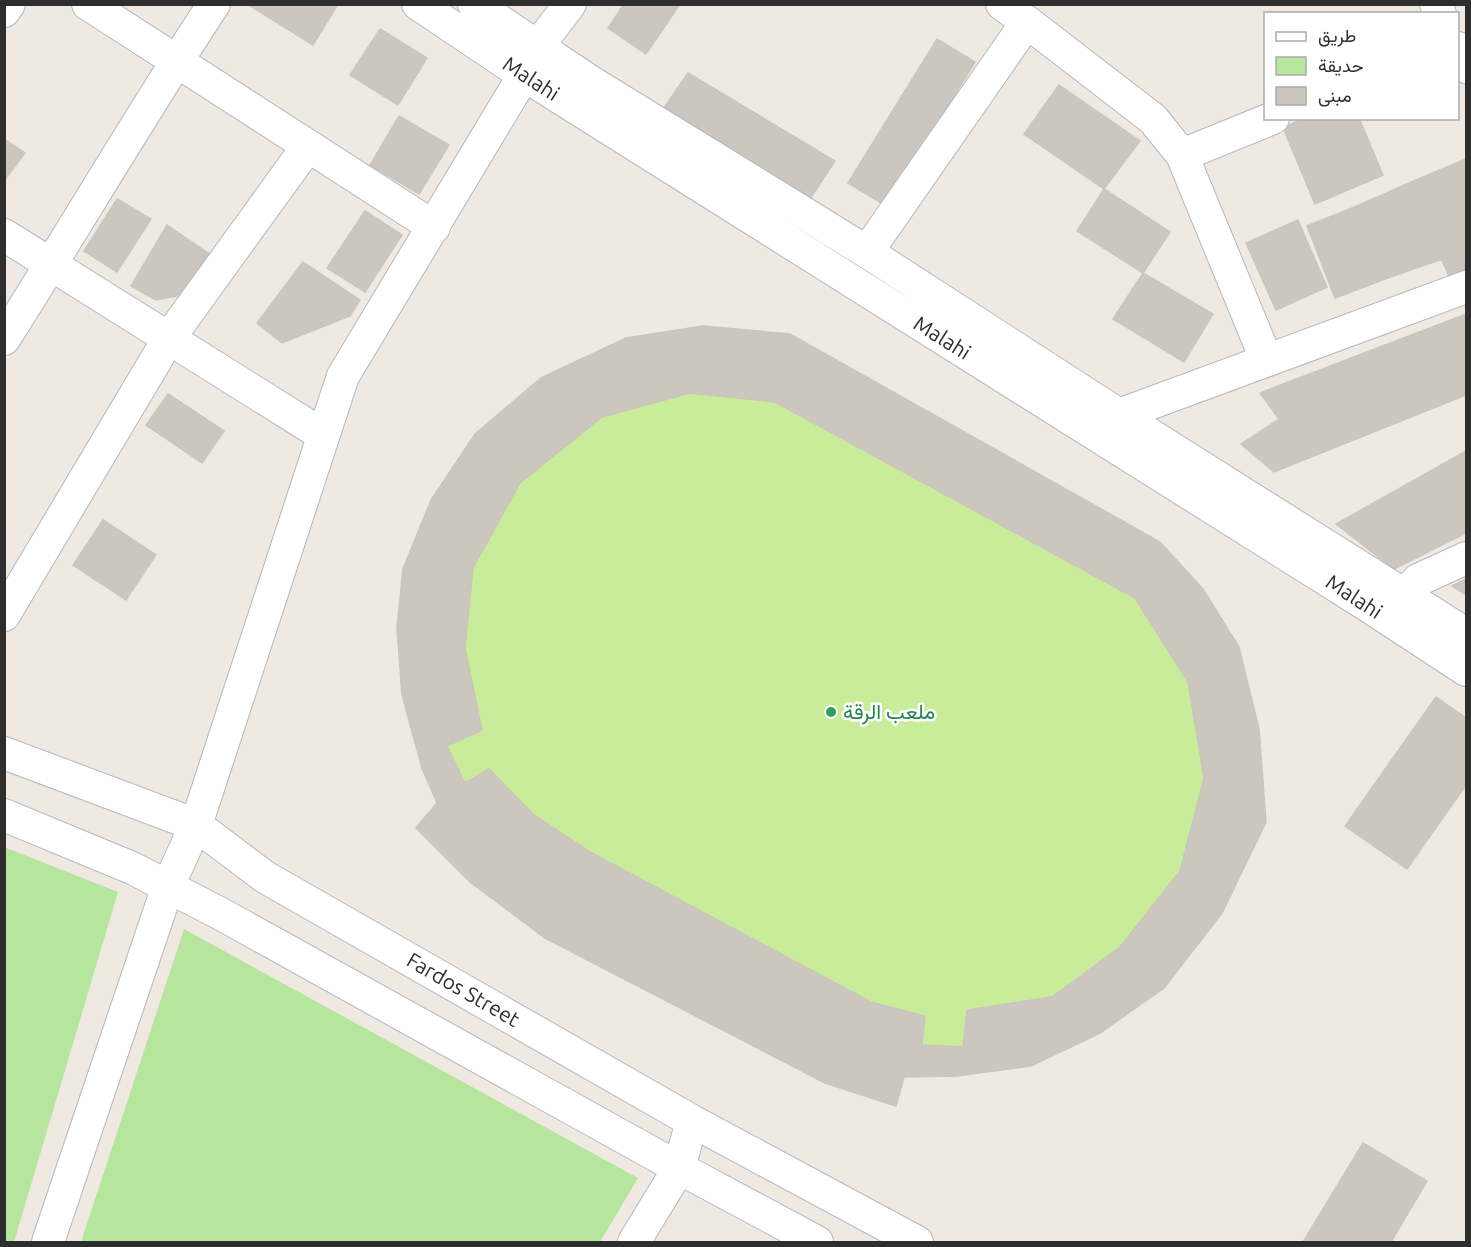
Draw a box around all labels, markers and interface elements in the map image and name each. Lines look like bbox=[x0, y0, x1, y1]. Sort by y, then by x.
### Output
legend bbox=[1264, 12, 1459, 120]
text: طريق bbox=[1318, 25, 1356, 47]
street label: Malahi bbox=[499, 51, 564, 105]
text: حديقة bbox=[1318, 55, 1364, 76]
text: مبنى bbox=[1318, 85, 1352, 107]
street label: Malahi bbox=[910, 310, 975, 364]
street label: Malahi bbox=[1322, 569, 1387, 623]
place label: ملعب الرقة bbox=[843, 699, 935, 725]
marker: ملعب الرقة bbox=[824, 705, 838, 719]
street label: Fardos Street bbox=[403, 947, 524, 1031]

